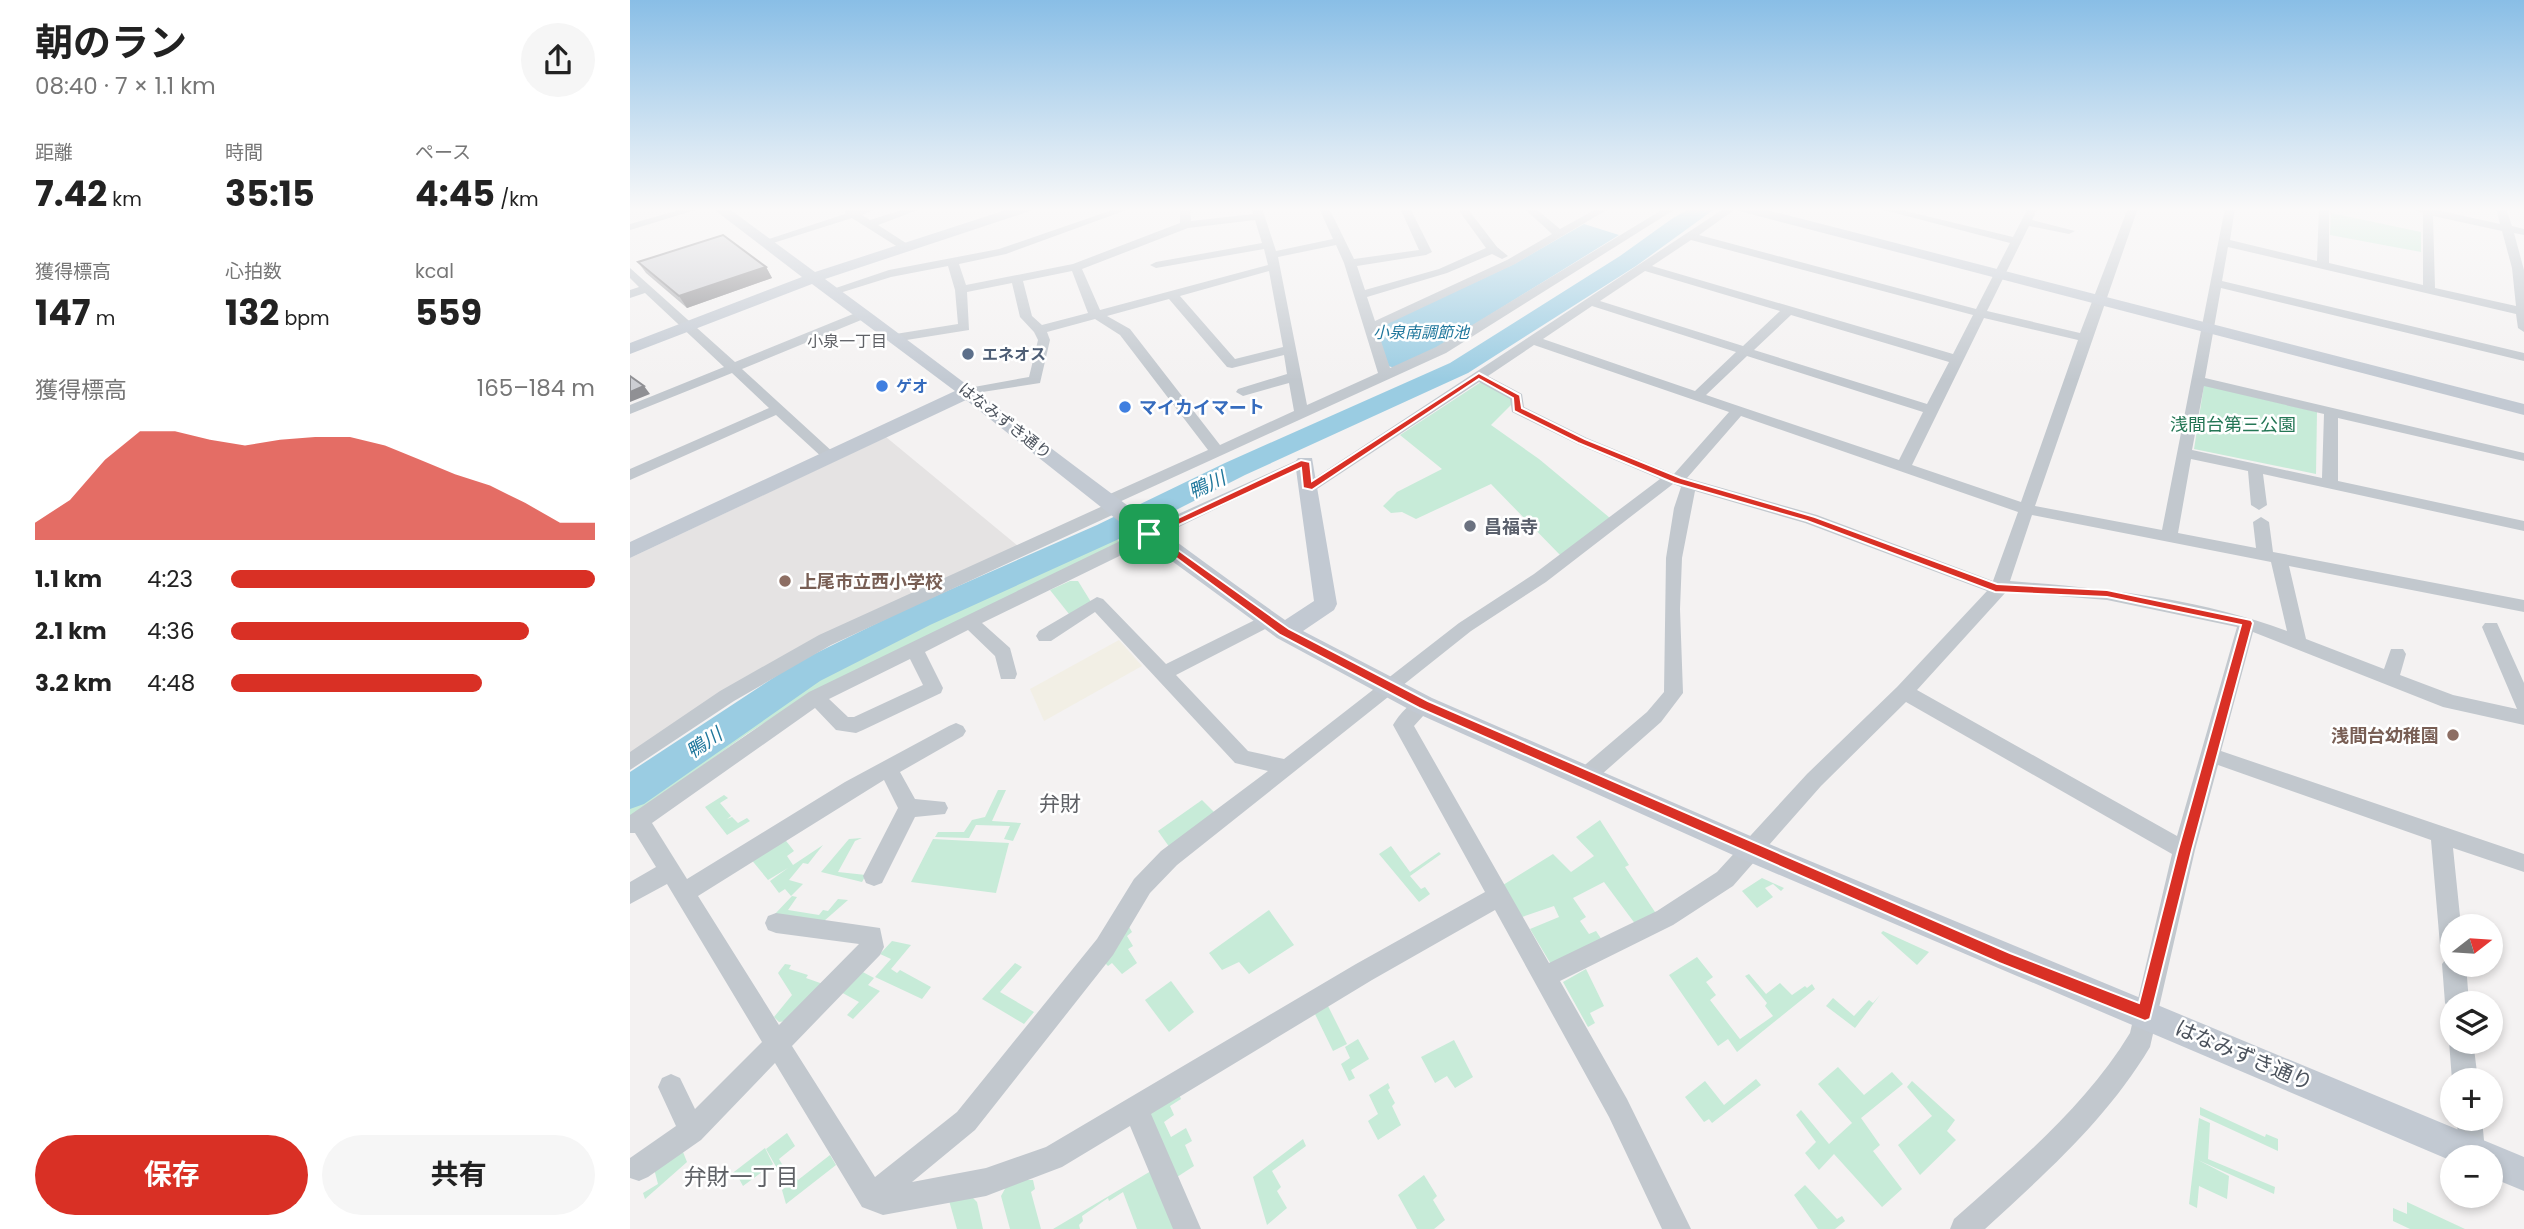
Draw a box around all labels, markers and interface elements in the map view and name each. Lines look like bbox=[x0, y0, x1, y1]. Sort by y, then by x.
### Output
text: 朝のラン bbox=[35, 16, 187, 69]
button: share bbox=[521, 23, 595, 97]
text: 08:40 · 7 × 1.1 km bbox=[35, 70, 216, 102]
text: 距離 bbox=[35, 139, 73, 166]
text: 時間 bbox=[225, 139, 263, 166]
text: ペース bbox=[415, 139, 471, 166]
text: 7.42 bbox=[35, 169, 107, 218]
text: 35:15 bbox=[225, 169, 315, 218]
text: 4:45 bbox=[415, 169, 495, 218]
text: km bbox=[107, 186, 142, 213]
text: /km bbox=[495, 186, 539, 213]
text: 獲得標高 bbox=[35, 258, 111, 285]
text: 心拍数 bbox=[225, 258, 282, 285]
text: kcal bbox=[415, 258, 454, 285]
text: 147 bbox=[35, 288, 91, 337]
text: 132 bbox=[225, 288, 279, 337]
text: 559 bbox=[415, 288, 482, 337]
text: m bbox=[91, 305, 115, 332]
text: bpm bbox=[279, 305, 330, 332]
water label: 小泉南調節池 bbox=[1373, 321, 1471, 344]
district label: 小泉一丁目 bbox=[807, 330, 887, 353]
place label: エネオス bbox=[982, 343, 1046, 366]
marker: エネオス bbox=[960, 346, 976, 362]
text: 165–184 m bbox=[477, 372, 595, 404]
text: 獲得標高 bbox=[35, 374, 127, 406]
place label: ゲオ bbox=[896, 375, 928, 398]
street label: はなみずき通り bbox=[954, 377, 1056, 465]
marker: ゲオ bbox=[874, 378, 890, 394]
place label: マイカイマート bbox=[1139, 395, 1265, 420]
marker: マイカイマート bbox=[1117, 399, 1133, 415]
park label: 浅間台第三公園 bbox=[2170, 412, 2296, 437]
water label: 鴨川 bbox=[1184, 464, 1232, 505]
pin bbox=[1119, 504, 1179, 564]
place label: 昌福寺 bbox=[1484, 514, 1538, 539]
icon: arrive bbox=[1130, 515, 1168, 553]
marker: 昌福寺 bbox=[1462, 518, 1478, 534]
text: 1.1 km bbox=[35, 563, 102, 595]
text: 4:23 bbox=[147, 563, 193, 595]
place label: 上尾市立西小学校 bbox=[799, 569, 943, 594]
marker: 上尾市立西小学校 bbox=[777, 573, 793, 589]
text: 2.1 km bbox=[35, 615, 107, 647]
text: 4:36 bbox=[147, 615, 195, 647]
text: 3.2 km bbox=[35, 667, 112, 699]
text: 4:48 bbox=[147, 667, 195, 699]
water label: 鴨川 bbox=[681, 720, 729, 765]
place label: 浅間台幼稚園 bbox=[2331, 723, 2439, 748]
marker: 浅間台幼稚園 bbox=[2445, 727, 2461, 743]
district label: 弁財 bbox=[1039, 789, 1081, 818]
north arrow bbox=[2440, 914, 2502, 976]
map controls bbox=[2440, 914, 2503, 1208]
button: layers bbox=[2440, 991, 2503, 1054]
street label: はなみずき通り bbox=[2171, 1013, 2317, 1097]
button: + bbox=[2440, 1068, 2503, 1131]
button: 保存 bbox=[35, 1135, 308, 1215]
button: 共有 bbox=[322, 1135, 595, 1215]
button: − bbox=[2440, 1145, 2503, 1208]
district label: 弁財一丁目 bbox=[684, 1161, 799, 1193]

